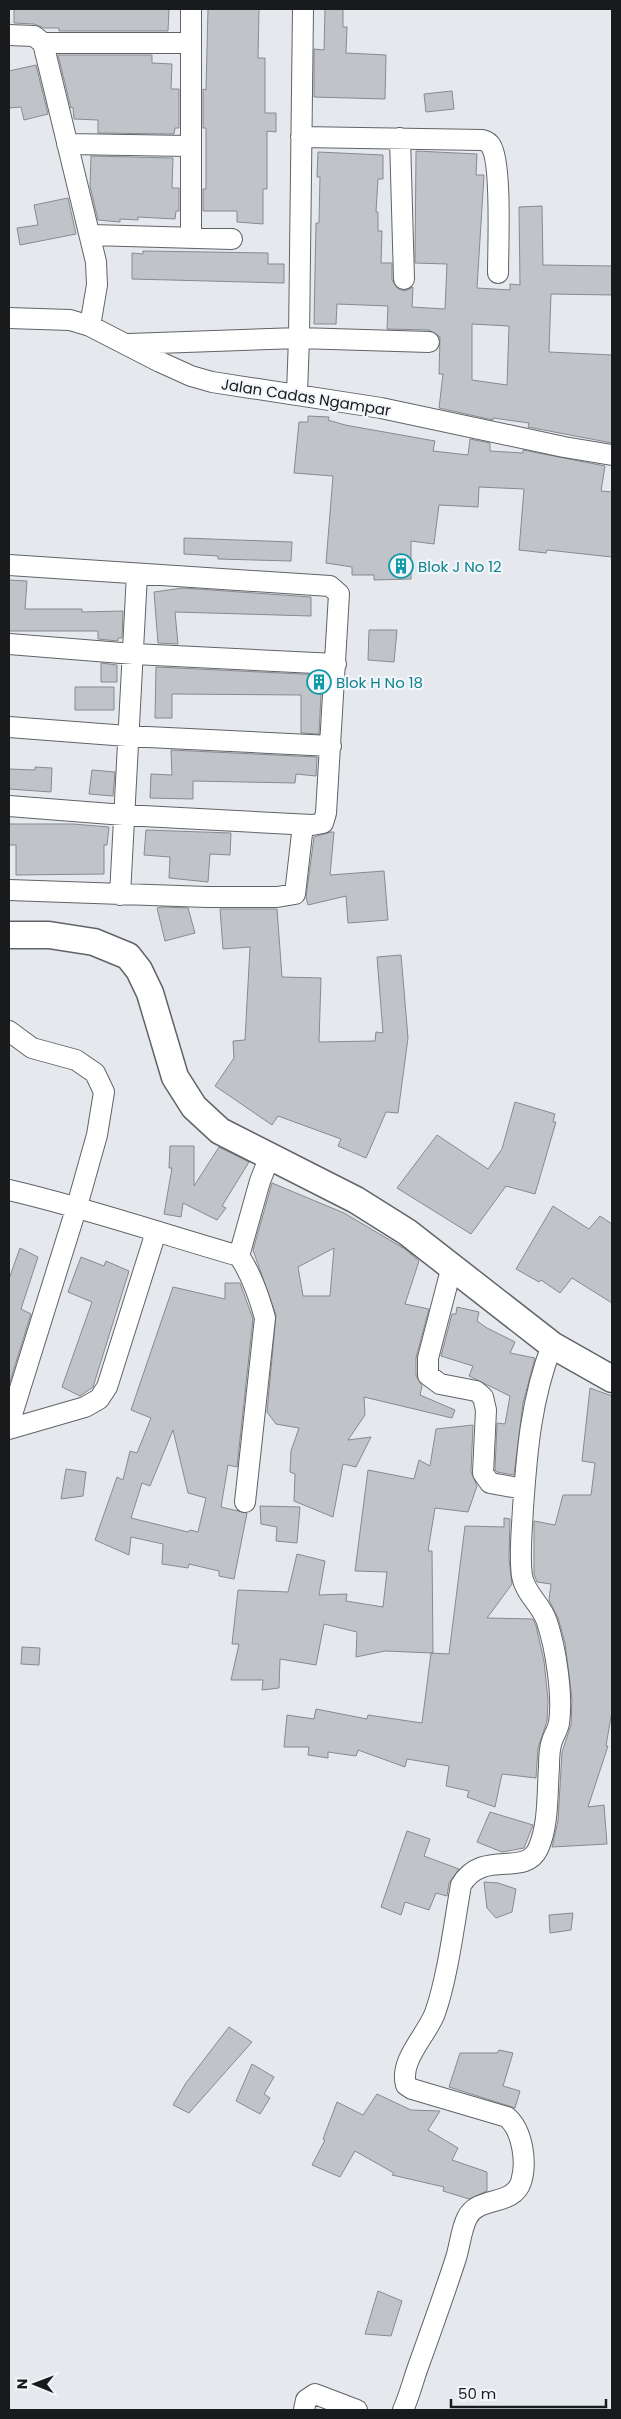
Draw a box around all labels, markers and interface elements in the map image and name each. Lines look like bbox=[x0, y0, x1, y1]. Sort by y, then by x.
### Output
street label: Jalan Cadas Ngampar bbox=[220, 373, 393, 421]
building icon: Blok J No 12 bbox=[388, 553, 414, 579]
place label: Blok J No 12 bbox=[418, 556, 502, 577]
building icon: Blok H No 18 bbox=[306, 669, 332, 695]
place label: Blok H No 18 bbox=[336, 672, 423, 693]
north arrow bbox=[10, 2359, 60, 2409]
scale bar bbox=[451, 2376, 606, 2408]
text: N bbox=[12, 2378, 32, 2389]
text: 50 m bbox=[458, 2383, 496, 2404]

